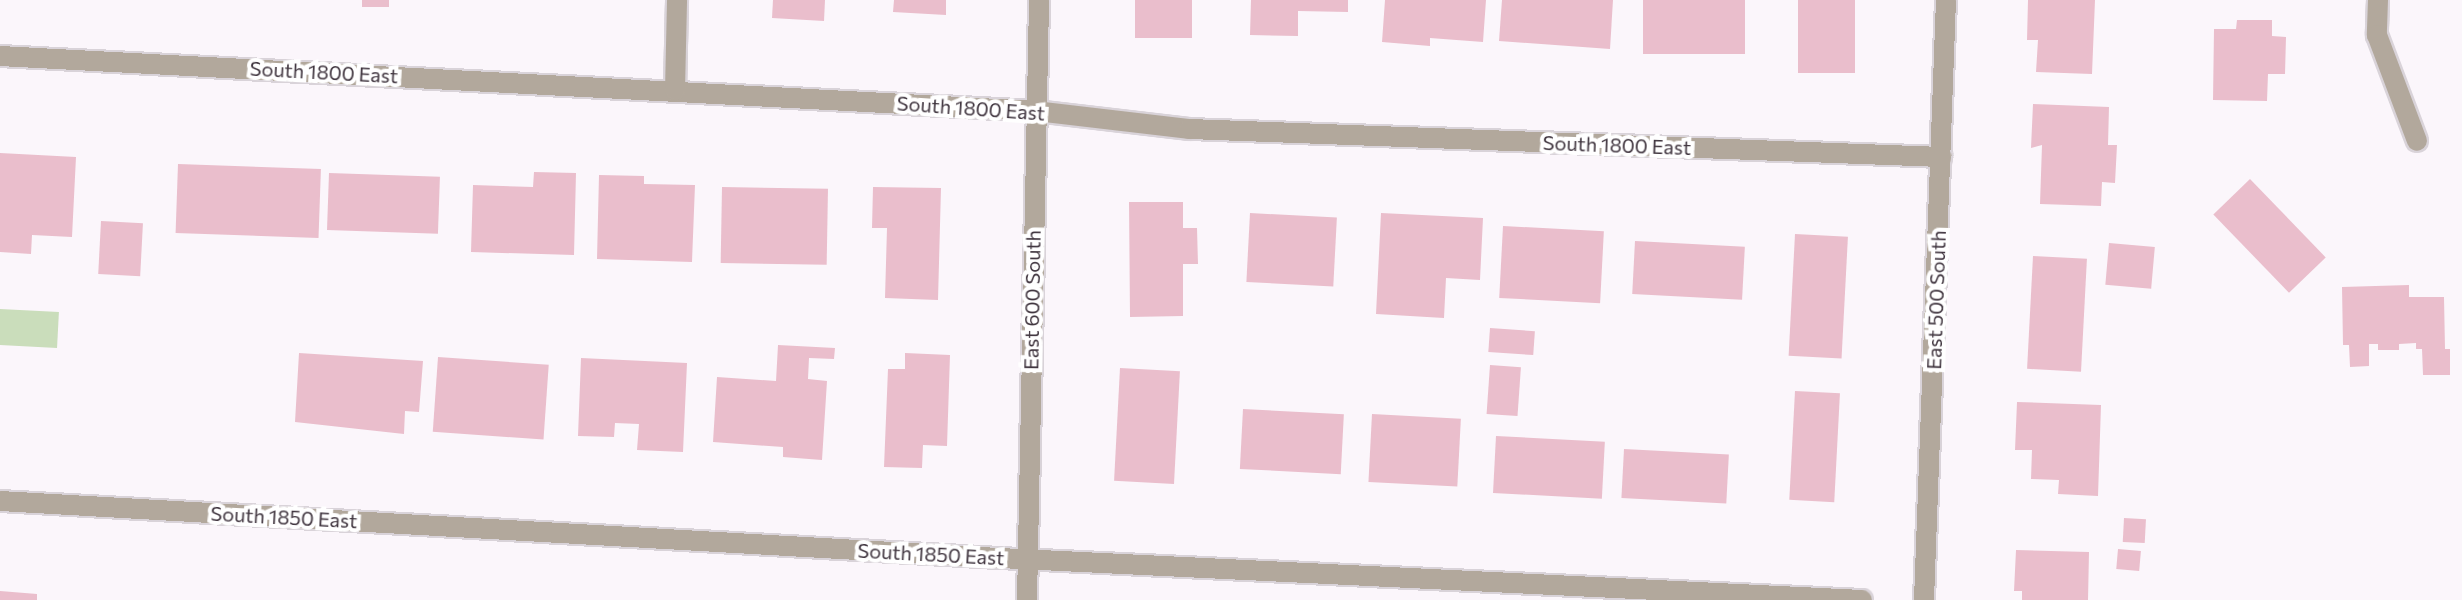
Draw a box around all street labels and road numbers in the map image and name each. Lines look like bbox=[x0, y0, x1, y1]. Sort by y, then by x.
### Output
street label: South 1800 East bbox=[249, 56, 399, 88]
street label: South 1800 East bbox=[896, 91, 1046, 125]
street label: South 1800 East bbox=[1542, 130, 1692, 160]
street label: East 600 South bbox=[1019, 230, 1045, 370]
street label: East 500 South bbox=[1922, 230, 1950, 370]
street label: South 1850 East bbox=[210, 501, 358, 533]
street label: South 1850 East bbox=[857, 538, 1005, 570]

